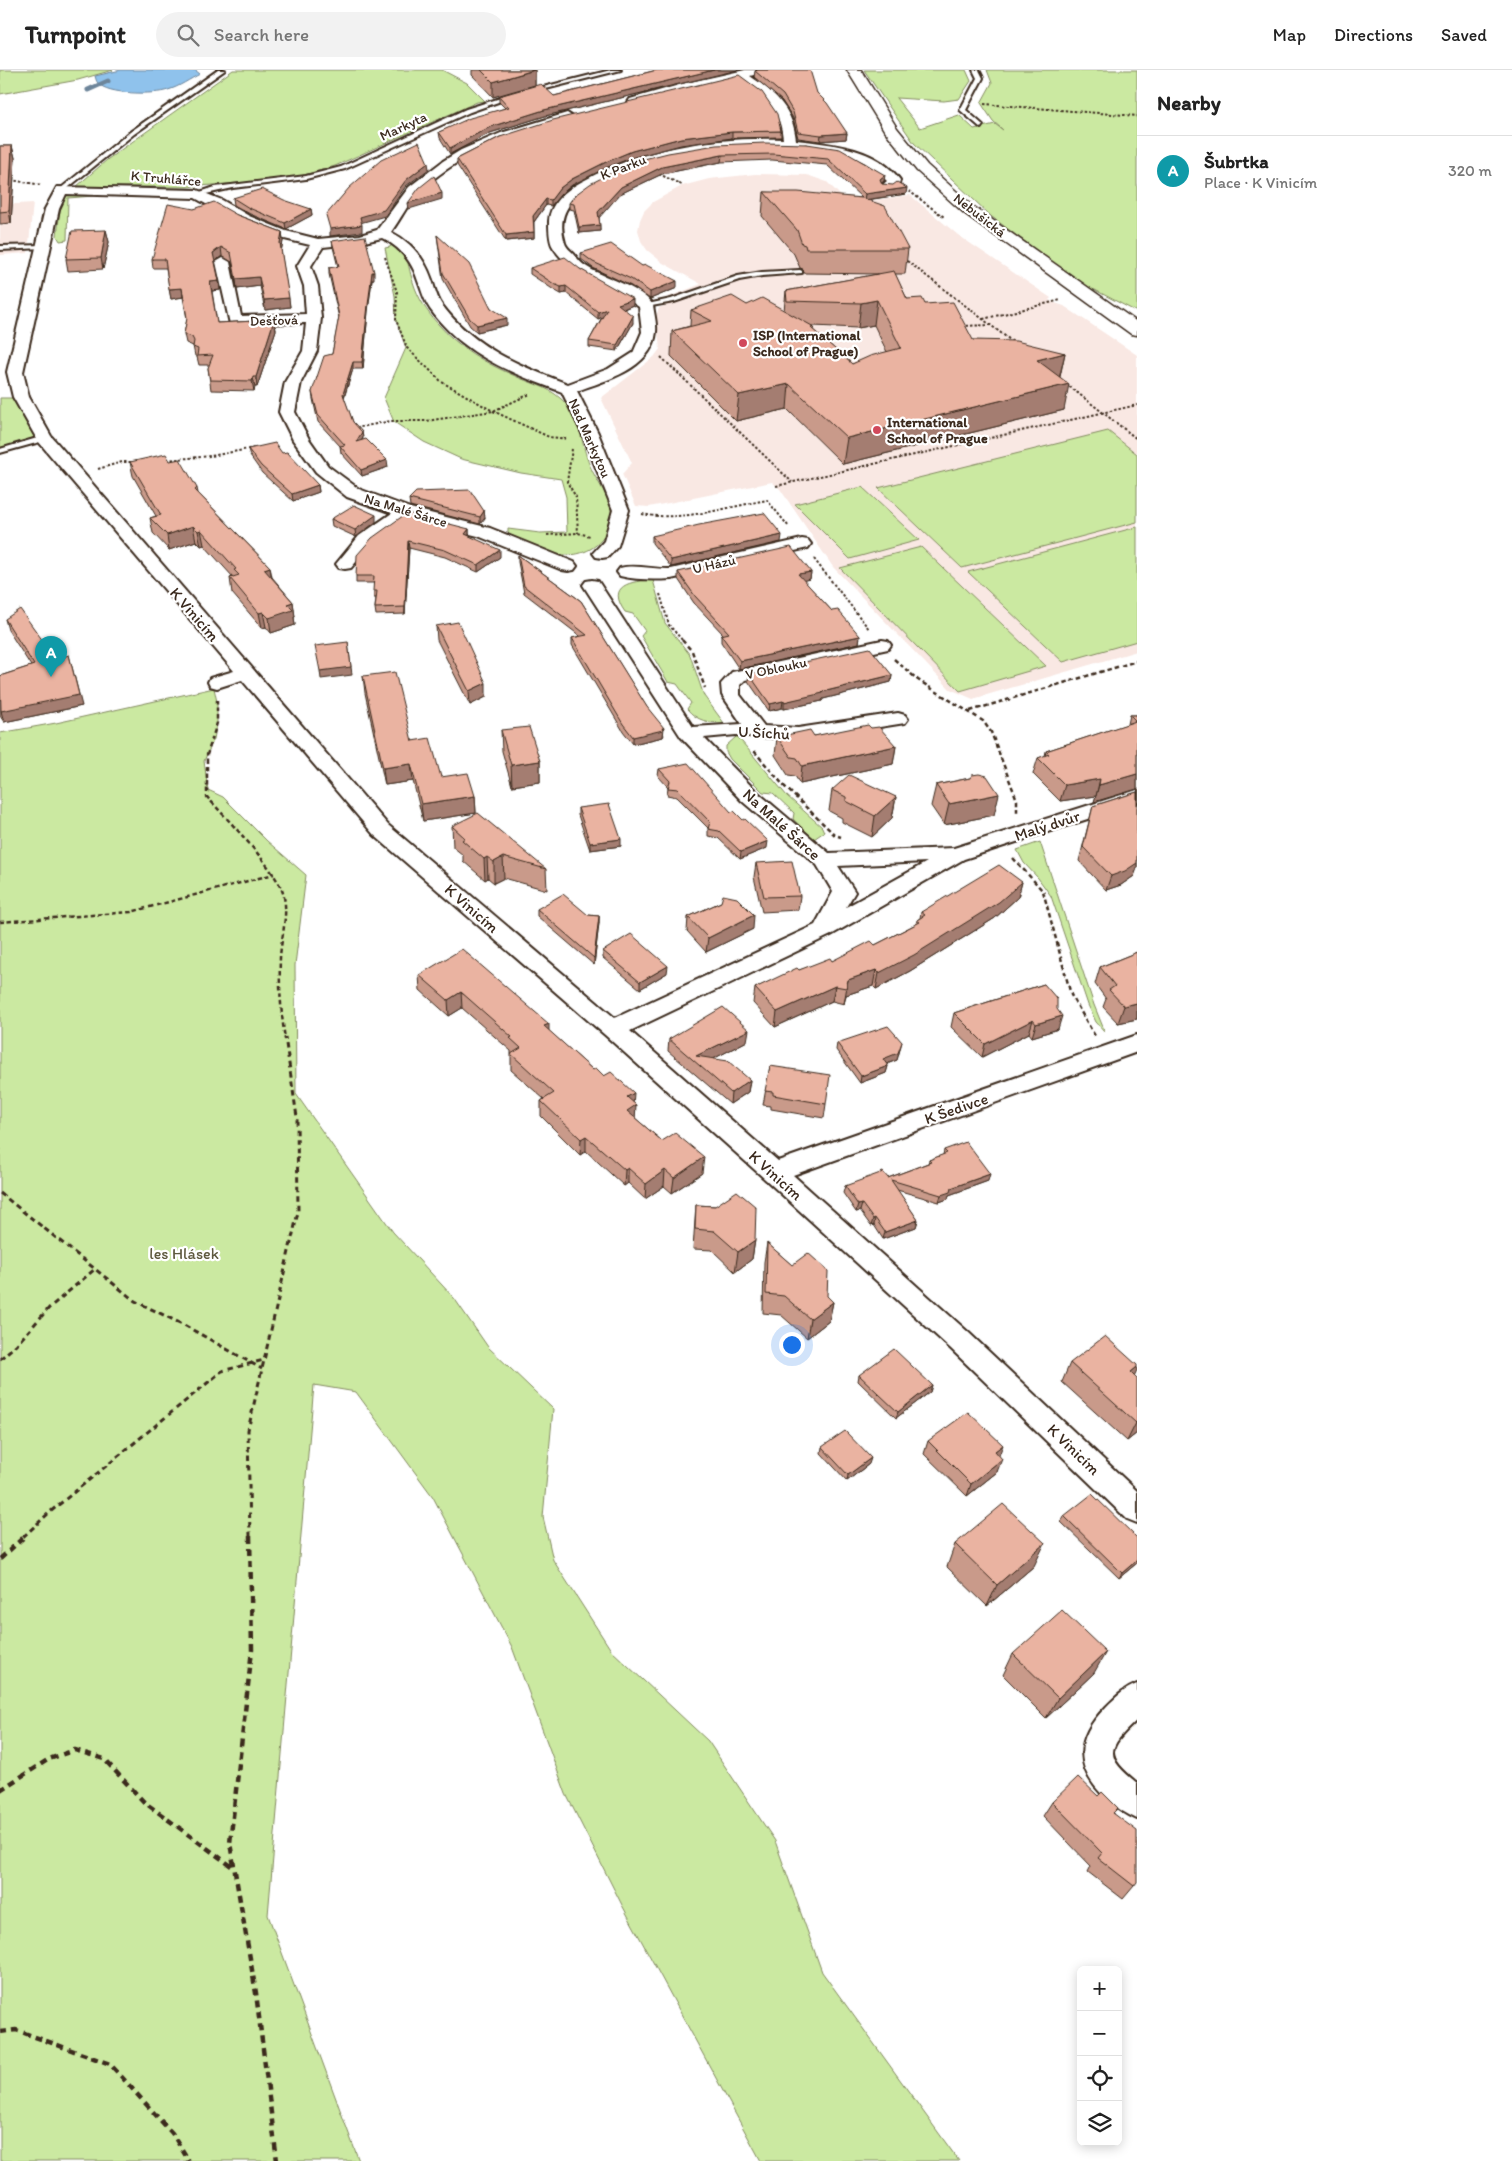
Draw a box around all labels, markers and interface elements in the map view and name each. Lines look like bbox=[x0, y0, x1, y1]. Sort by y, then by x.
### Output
search box bbox=[156, 12, 506, 57]
text: Turnpoint bbox=[25, 20, 126, 49]
icon: search bbox=[174, 21, 202, 49]
text: Search here bbox=[214, 23, 309, 46]
text: Map bbox=[1273, 24, 1306, 46]
text: Directions bbox=[1334, 24, 1413, 46]
text: Saved bbox=[1441, 24, 1487, 46]
text: Nearby bbox=[1157, 90, 1221, 115]
street label: Markyta bbox=[377, 108, 429, 145]
text: Šubrtka bbox=[1204, 150, 1269, 173]
street label: K Parku bbox=[598, 151, 649, 184]
text: A bbox=[1168, 161, 1178, 180]
text: 320 m bbox=[1448, 161, 1492, 180]
street label: K Truhlářce bbox=[130, 167, 202, 190]
text: Place · K Vinicím bbox=[1204, 173, 1317, 192]
street label: Nebušická bbox=[950, 190, 1010, 242]
street label: Dešťová bbox=[250, 311, 299, 330]
place label: ISP (International School of Prague) bbox=[753, 327, 861, 360]
marker: ISP (International School of Prague) bbox=[737, 337, 749, 349]
street label: Nad Markytou bbox=[564, 396, 615, 481]
place label: International School of Prague bbox=[887, 414, 988, 447]
marker: International School of Prague bbox=[871, 424, 883, 436]
street label: Na Malé Šárce bbox=[362, 490, 450, 531]
street label: U Házů bbox=[691, 551, 738, 578]
street label: K Vinicím bbox=[166, 583, 224, 646]
pin: A bbox=[35, 636, 67, 677]
street label: V Oblouku bbox=[744, 654, 809, 683]
street label: U Šíchů bbox=[738, 722, 791, 743]
street label: Na Malé Šárce bbox=[739, 785, 824, 864]
street label: Malý dvůr bbox=[1012, 806, 1083, 845]
street label: K Vinicím bbox=[441, 880, 503, 937]
street label: K Šedivce bbox=[922, 1089, 991, 1128]
street label: K Vinicím bbox=[745, 1146, 807, 1205]
park label: les Hlásek bbox=[149, 1244, 219, 1263]
your location bbox=[779, 1332, 805, 1358]
street label: K Vinicím bbox=[1044, 1420, 1104, 1479]
map controls bbox=[1077, 1966, 1122, 2146]
button: + bbox=[1077, 1966, 1122, 2011]
button: − bbox=[1077, 2011, 1122, 2056]
button: locate bbox=[1077, 2056, 1122, 2101]
button: layers bbox=[1077, 2101, 1122, 2146]

